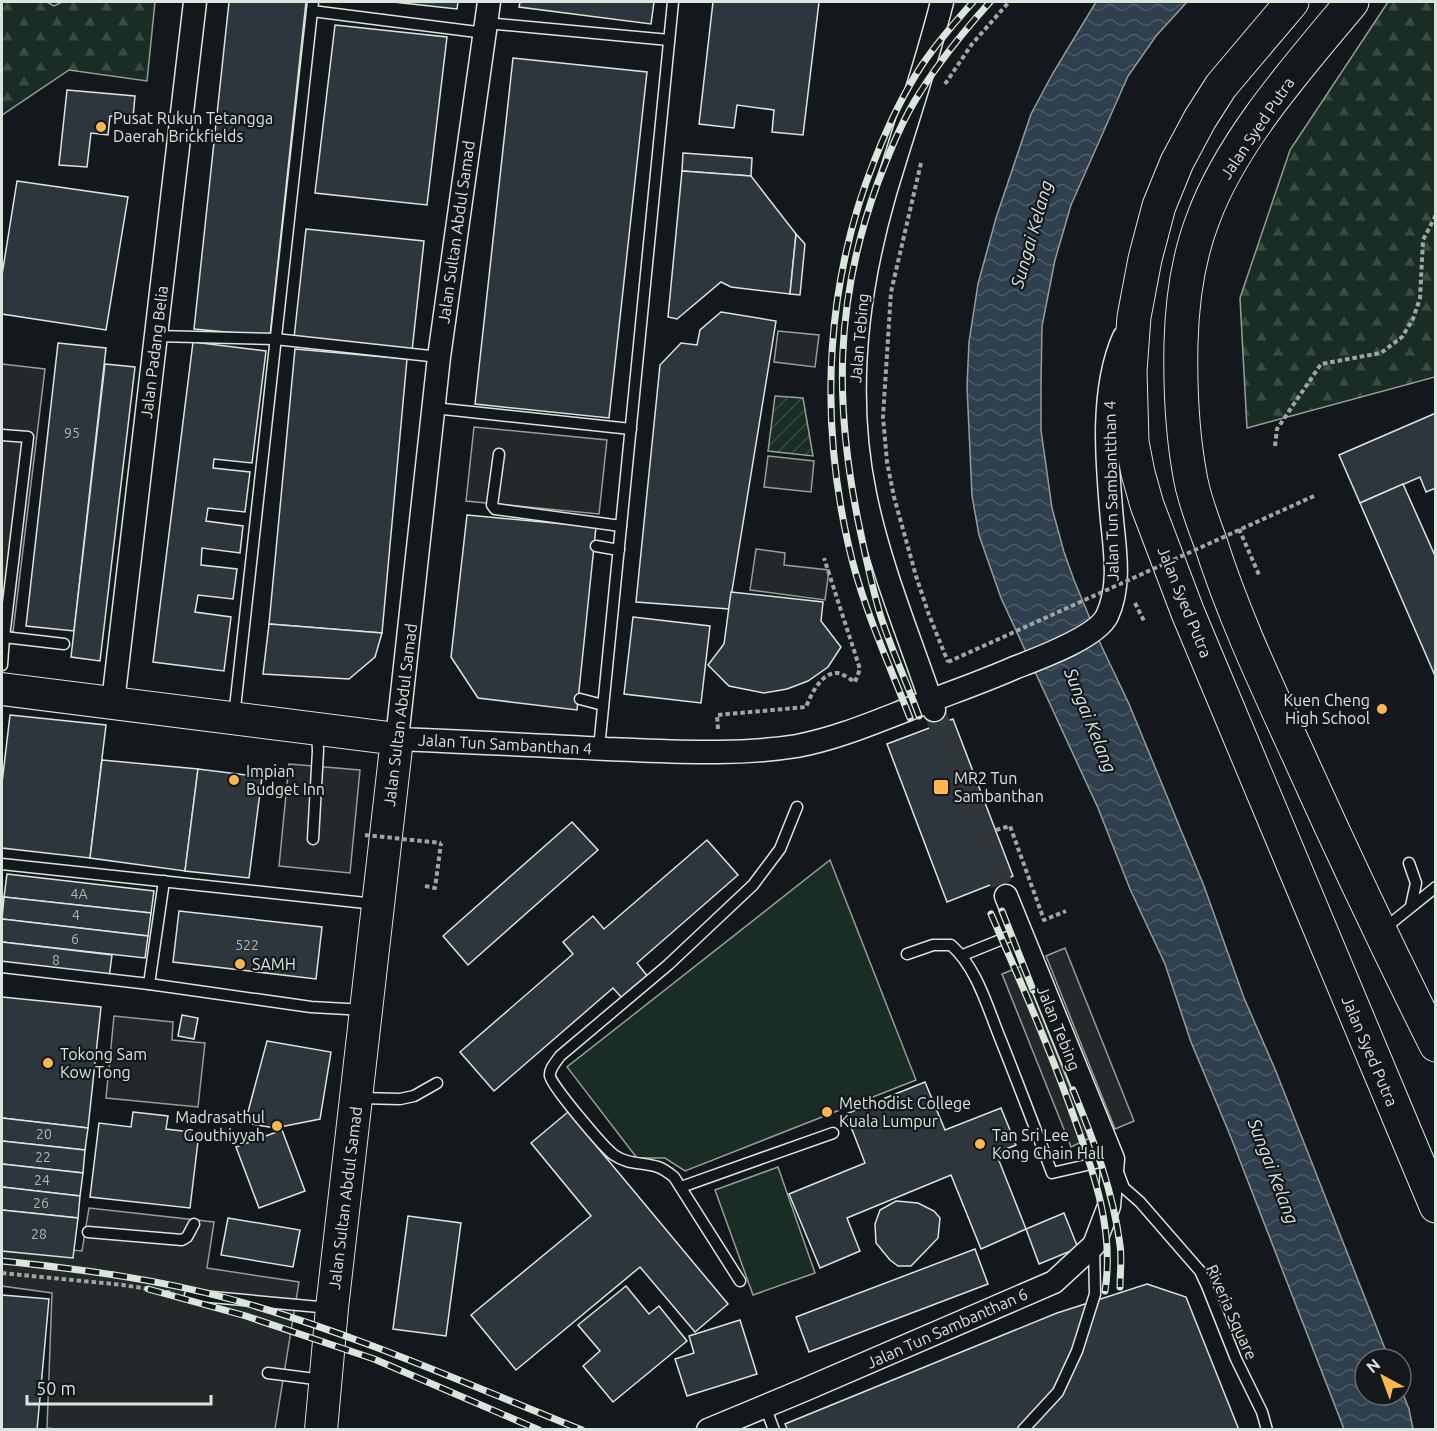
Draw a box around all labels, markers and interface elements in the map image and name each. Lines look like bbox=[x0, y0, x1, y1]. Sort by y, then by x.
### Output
street label: Jalan Syed Putra bbox=[1216, 74, 1298, 182]
place label: Pusat Rukun Tetangga Daerah Brickfields bbox=[113, 109, 273, 145]
marker: Pusat Rukun Tetangga Daerah Brickfields bbox=[94, 120, 108, 134]
street label: Jalan Sultan Abdul Samad bbox=[434, 139, 478, 325]
water label: Sungai Kelang bbox=[1006, 178, 1056, 291]
street label: Jalan Padang Belia bbox=[137, 284, 171, 420]
street label: Jalan Tebing bbox=[846, 292, 872, 384]
street label: Jalan Tun Sambantthan 4 bbox=[1100, 401, 1122, 581]
house number: 95 bbox=[64, 425, 80, 441]
street label: Jalan Syed Putra bbox=[1154, 544, 1216, 660]
street label: Jalan Sultan Abdul Samad bbox=[380, 622, 420, 808]
water label: Sungai Kelang bbox=[1061, 664, 1121, 775]
place label: Kuen Cheng High School bbox=[1283, 691, 1370, 727]
marker: Kuen Cheng High School bbox=[1375, 702, 1389, 716]
street label: Jalan Tun Sambanthan 4 bbox=[417, 730, 593, 758]
place label: Impian Budget Inn bbox=[246, 762, 325, 798]
place label: MR2 Tun Sambanthan bbox=[954, 769, 1044, 805]
marker: Impian Budget Inn bbox=[227, 773, 241, 787]
marker: MR2 Tun Sambanthan bbox=[932, 778, 950, 796]
house number: 4A bbox=[71, 886, 88, 902]
house number: 4 bbox=[72, 907, 80, 923]
house number: 6 bbox=[71, 931, 79, 947]
house number: 522 bbox=[235, 937, 259, 953]
house number: 8 bbox=[52, 952, 60, 968]
place label: SAMH bbox=[252, 955, 296, 973]
marker: SAMH bbox=[233, 957, 247, 971]
street label: Jalan Tebing bbox=[1034, 983, 1084, 1073]
street label: Jalan Syed Putra bbox=[1339, 993, 1401, 1109]
place label: Tokong Sam Kow Tong bbox=[60, 1045, 147, 1081]
marker: Tokong Sam Kow Tong bbox=[41, 1056, 55, 1070]
place label: Methodist College Kuala Lumpur bbox=[839, 1094, 971, 1130]
street label: Jalan Sultan Abdul Samad bbox=[325, 1105, 365, 1291]
marker: Methodist College Kuala Lumpur bbox=[820, 1105, 834, 1119]
place label: Madrasathul Gouthiyyah bbox=[175, 1108, 265, 1144]
water label: Sungai Kelang bbox=[1244, 1115, 1303, 1227]
marker: Madrasathul Gouthiyyah bbox=[270, 1119, 284, 1133]
house number: 20 bbox=[36, 1126, 52, 1142]
place label: Tan Sri Lee Kong Chain Hall bbox=[992, 1126, 1105, 1162]
marker: Tan Sri Lee Kong Chain Hall bbox=[973, 1137, 987, 1151]
house number: 22 bbox=[35, 1149, 51, 1165]
house number: 24 bbox=[34, 1172, 50, 1188]
house number: 26 bbox=[33, 1195, 49, 1211]
house number: 28 bbox=[31, 1226, 47, 1242]
street label: Riveria Square bbox=[1203, 1262, 1261, 1362]
street label: Jalan Tun Sambanthan 6 bbox=[864, 1284, 1030, 1372]
north arrow bbox=[1353, 1347, 1413, 1407]
text: N bbox=[1363, 1355, 1384, 1376]
scale bar bbox=[27, 1368, 212, 1406]
text: 50 m bbox=[36, 1378, 76, 1398]

